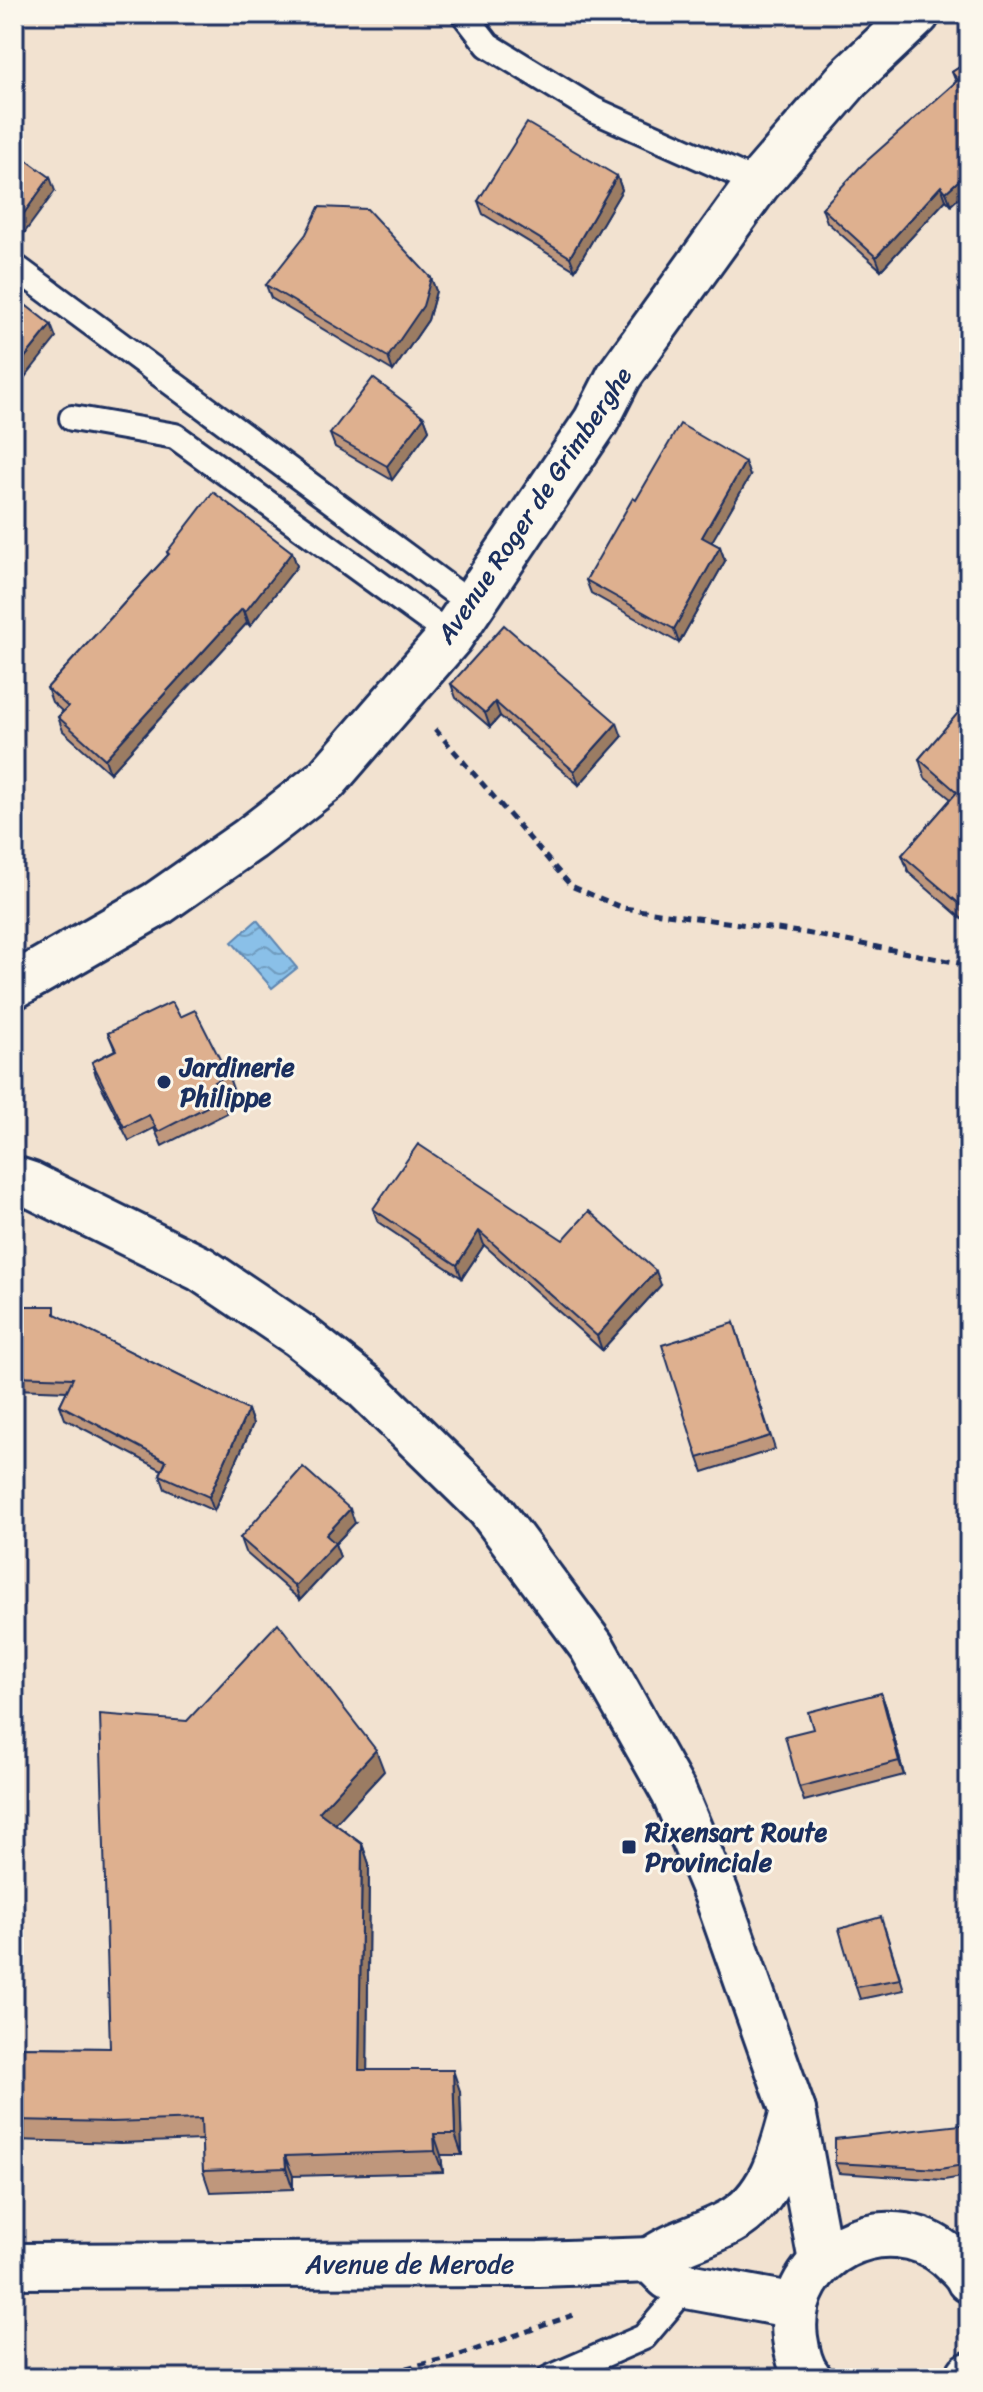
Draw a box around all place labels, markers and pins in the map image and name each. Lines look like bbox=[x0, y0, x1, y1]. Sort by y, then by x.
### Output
place label: Jardinerie Philippe bbox=[178, 1044, 295, 1120]
marker: Jardinerie Philippe bbox=[155, 1073, 173, 1091]
place label: Rixensart Route Provinciale bbox=[644, 1809, 828, 1885]
marker: Rixensart Route Provinciale bbox=[620, 1838, 638, 1856]

